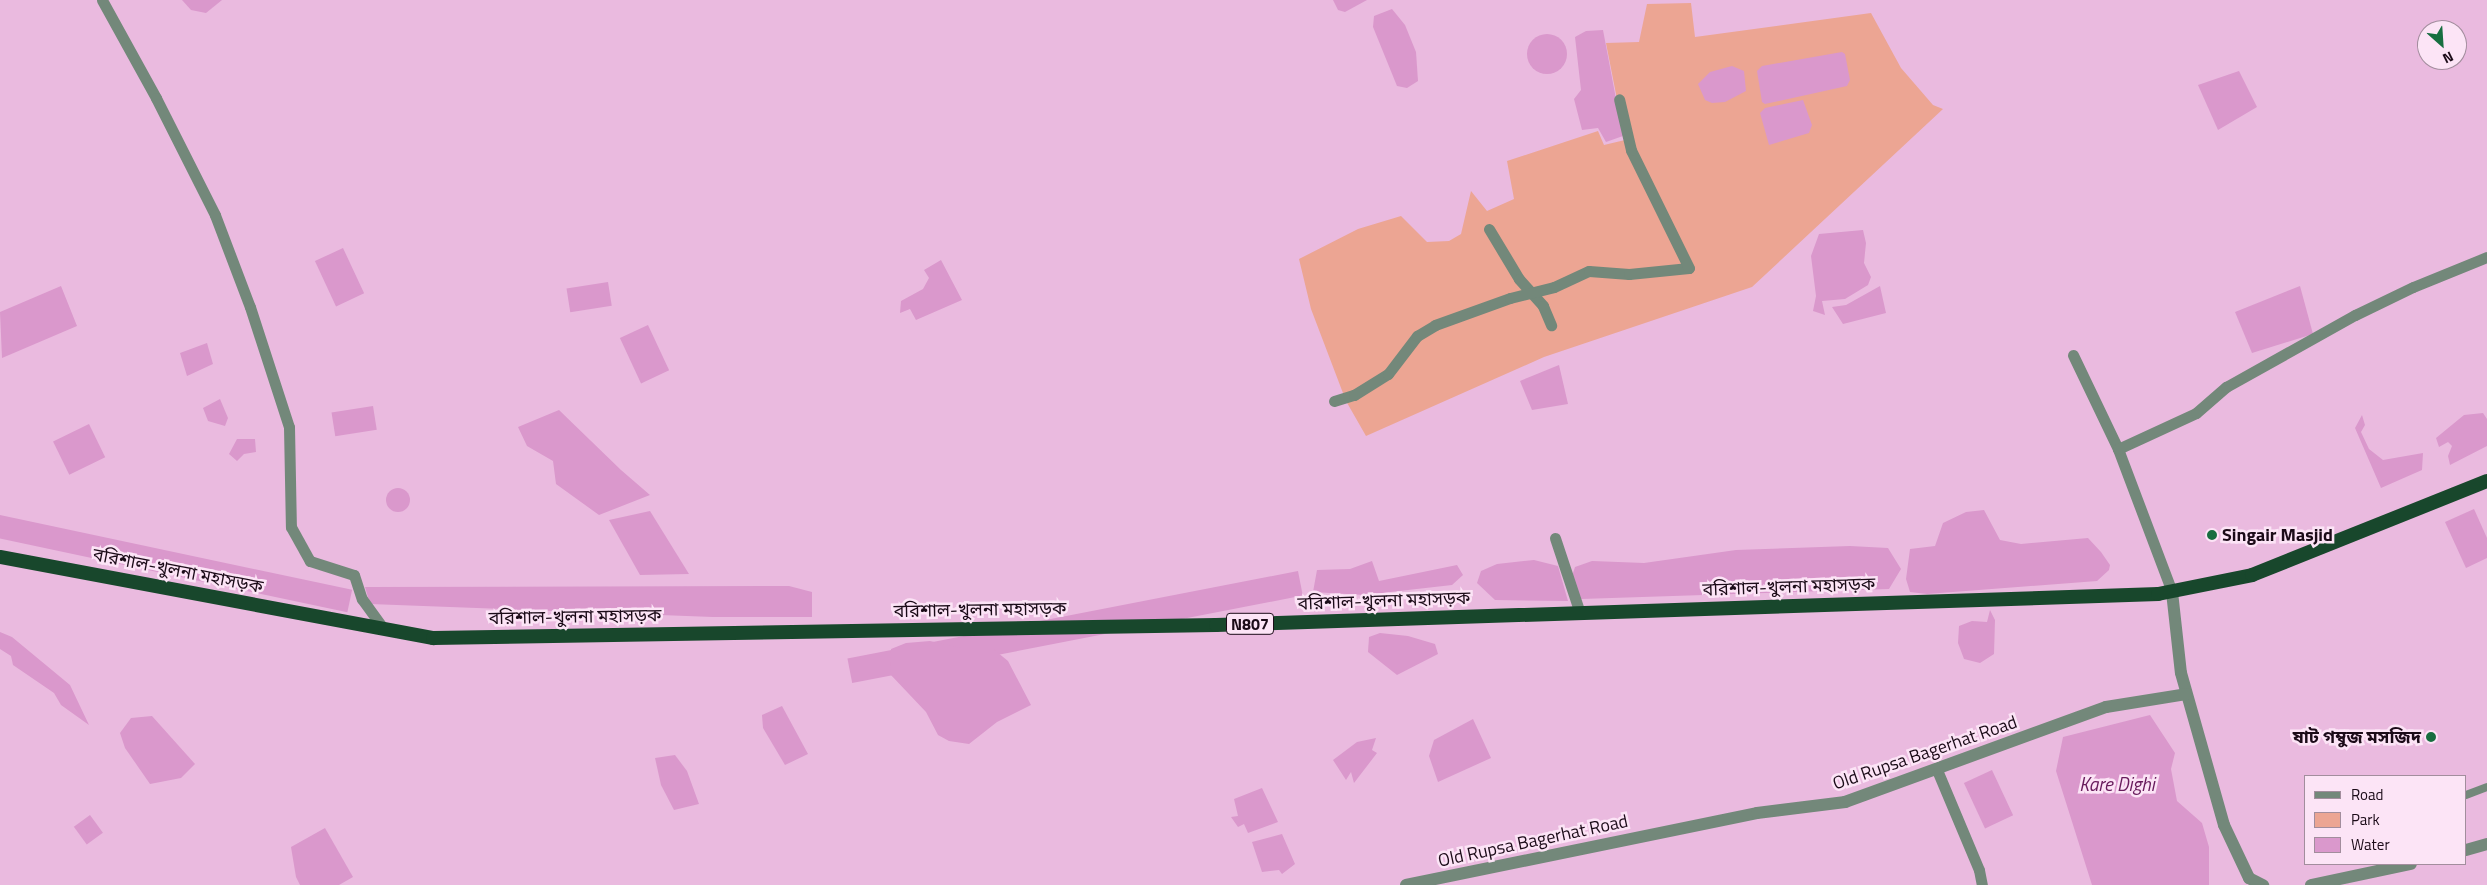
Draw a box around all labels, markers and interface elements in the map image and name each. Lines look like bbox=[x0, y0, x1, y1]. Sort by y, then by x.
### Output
north arrow bbox=[2417, 20, 2467, 70]
text: N bbox=[2439, 46, 2457, 70]
place label: Singair Masjid bbox=[2222, 524, 2333, 546]
marker: Singair Masjid bbox=[2206, 529, 2218, 541]
street label: বরিশাল-খুলনা মহাসড়ক bbox=[91, 544, 265, 598]
street label: বরিশাল-খুলনা মহাসড়ক bbox=[1702, 573, 1876, 601]
street label: বরিশাল-খুলনা মহাসড়ক bbox=[1297, 587, 1471, 615]
street label: বরিশাল-খুলনা মহাসড়ক bbox=[893, 598, 1067, 622]
street label: বরিশাল-খুলনা মহাসড়ক bbox=[488, 605, 662, 629]
road number: N807 bbox=[1225, 610, 1275, 638]
street label: Old Rupsa Bagerhat Road bbox=[1830, 711, 2020, 795]
place label: ষাট গম্বুজ মসজিদ bbox=[2293, 726, 2421, 748]
marker: ষাট গম্বুজ মসজিদ bbox=[2425, 731, 2437, 743]
water label: Kare Dighi bbox=[2079, 773, 2155, 795]
legend bbox=[2304, 775, 2467, 865]
text: Road bbox=[2351, 783, 2383, 806]
text: Park bbox=[2351, 808, 2380, 831]
street label: Old Rupsa Bagerhat Road bbox=[1436, 810, 1630, 872]
text: Water bbox=[2351, 833, 2390, 856]

